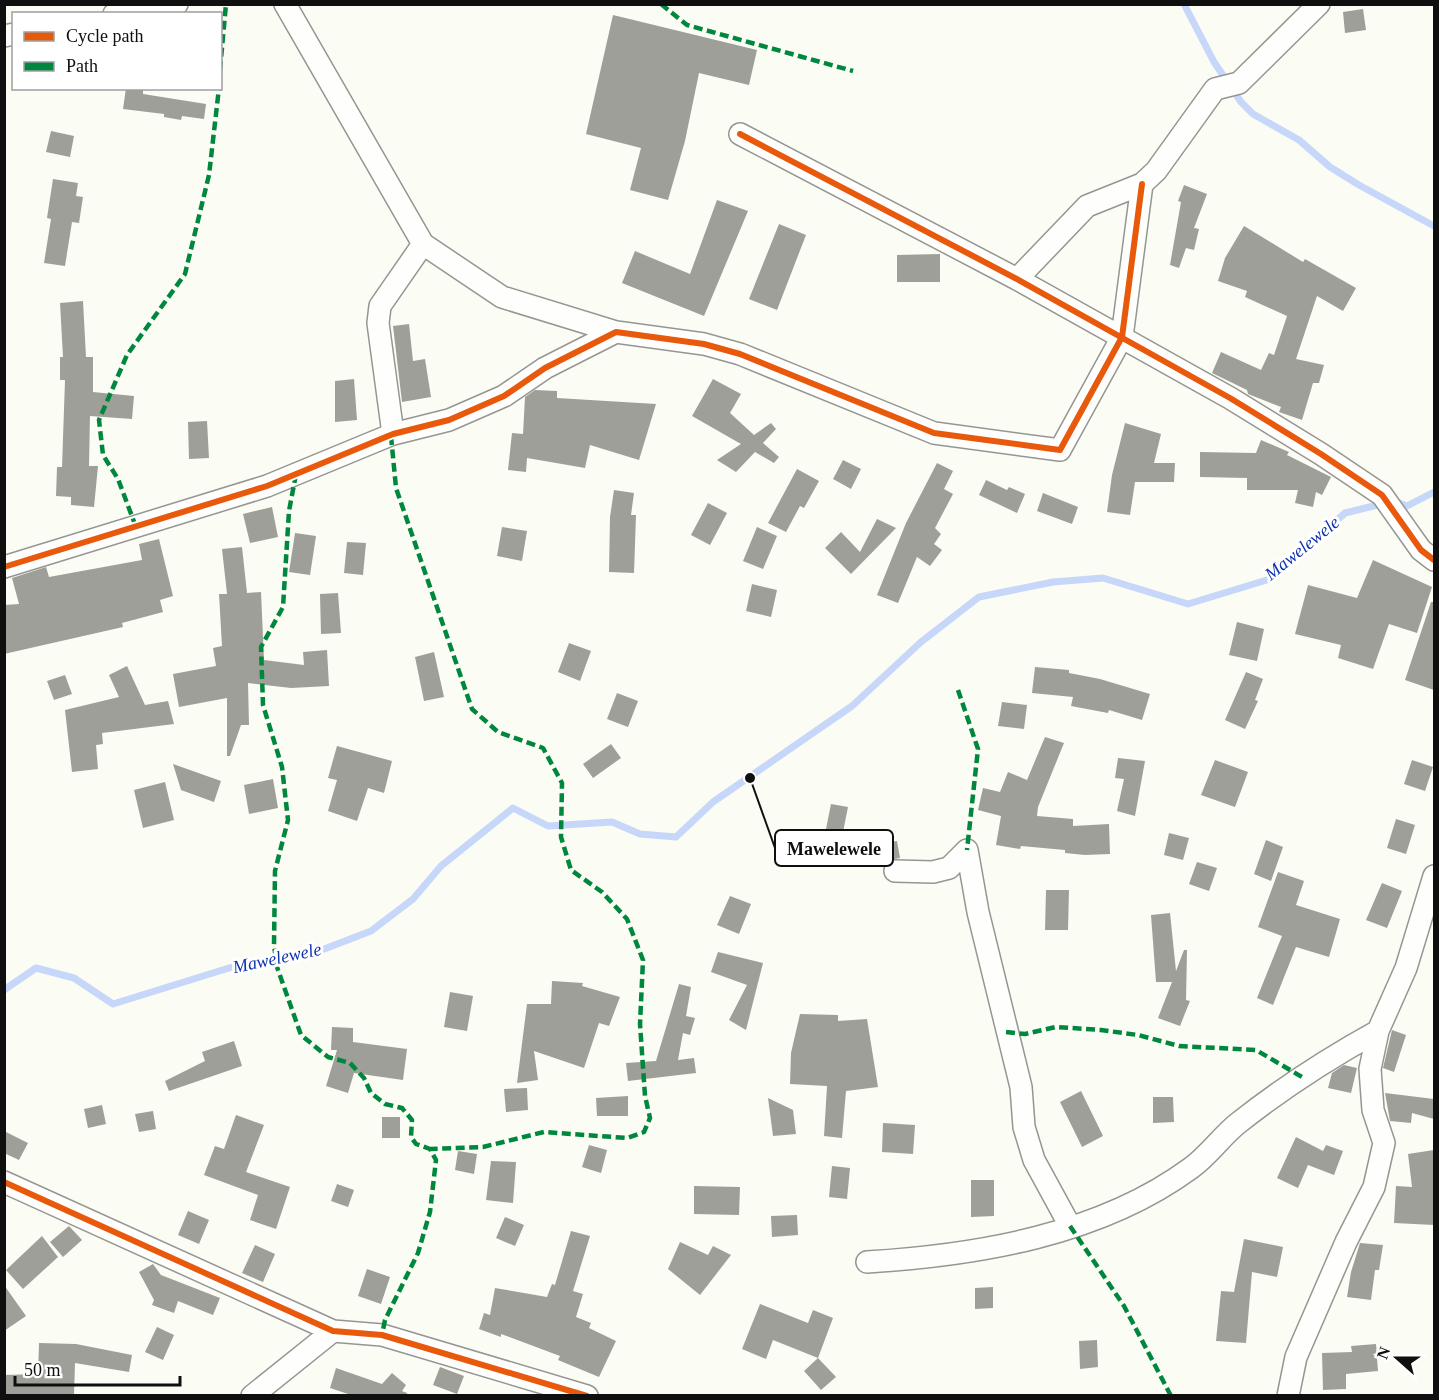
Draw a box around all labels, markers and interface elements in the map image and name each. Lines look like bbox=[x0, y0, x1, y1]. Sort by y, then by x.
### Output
legend bbox=[12, 12, 222, 90]
text: Cycle path bbox=[66, 26, 143, 46]
text: Path bbox=[66, 56, 98, 76]
water label: Mawelewele bbox=[1260, 512, 1343, 585]
callout: Mawelewele bbox=[775, 830, 893, 866]
text: Mawelewele bbox=[787, 839, 881, 859]
water label: Mawelewele bbox=[230, 939, 323, 977]
north arrow bbox=[1367, 1328, 1427, 1388]
text: N bbox=[1373, 1344, 1394, 1361]
scale bar bbox=[15, 1349, 180, 1387]
text: 50 m bbox=[24, 1360, 61, 1380]

